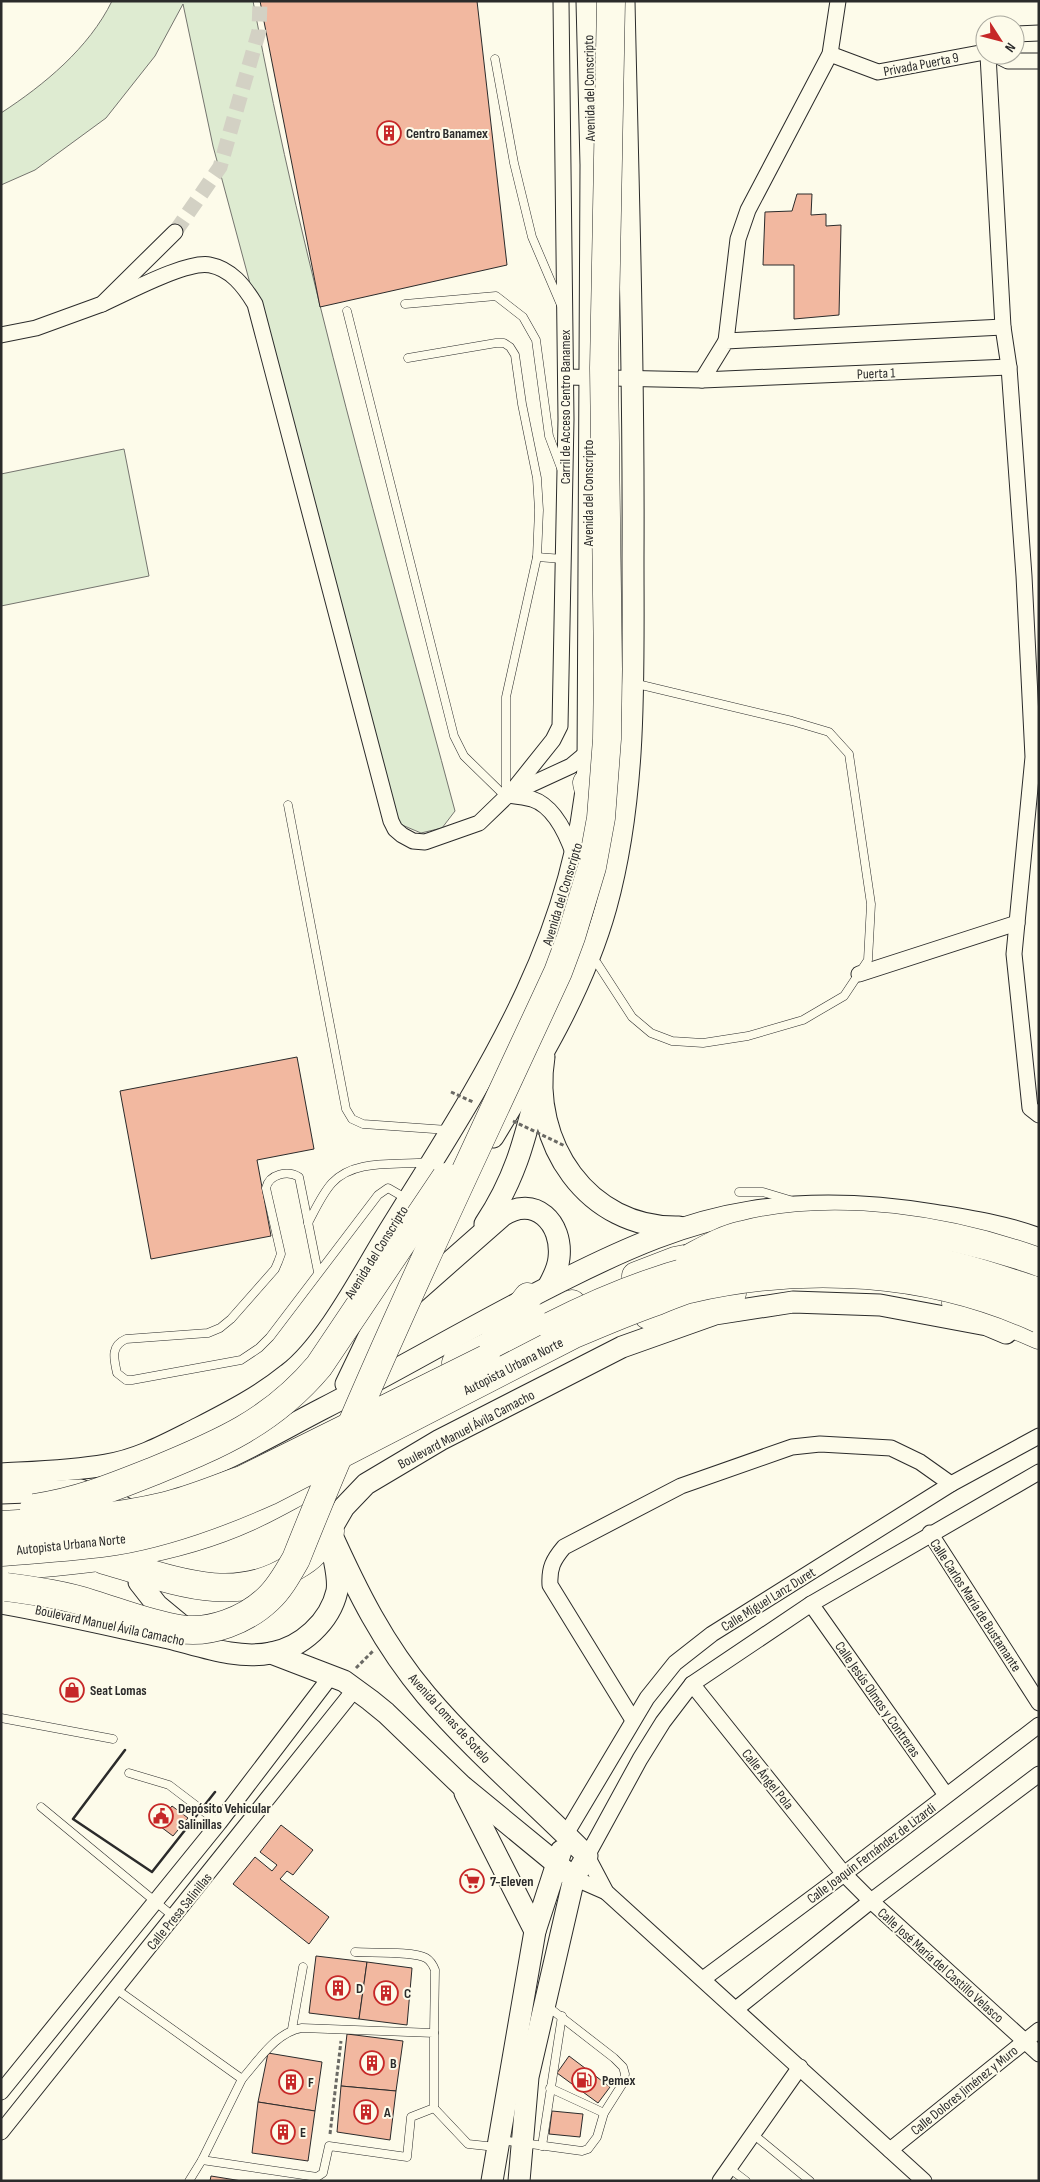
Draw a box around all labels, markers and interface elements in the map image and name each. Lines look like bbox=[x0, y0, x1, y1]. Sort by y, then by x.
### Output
north arrow bbox=[975, 15, 1025, 65]
street label: Avenida del Conscripto bbox=[580, 34, 599, 142]
text: N bbox=[1001, 39, 1019, 55]
street label: Privada Puerta 9 bbox=[882, 49, 960, 80]
building icon: Centro Banamex bbox=[376, 120, 402, 146]
place label: Centro Banamex bbox=[406, 125, 488, 142]
street label: Carril de Acceso Centro Banamex bbox=[557, 329, 574, 484]
street label: Puerta 1 bbox=[857, 364, 896, 383]
street label: Avenida del Conscripto bbox=[580, 440, 597, 547]
street label: Avenida del Conscripto bbox=[538, 841, 586, 949]
street label: Avenida del Conscripto bbox=[340, 1202, 412, 1303]
street label: Autopista Urbana Norte bbox=[460, 1334, 566, 1399]
street label: Boulevard Manuel Ávila Camacho bbox=[395, 1386, 538, 1473]
street label: Autopista Urbana Norte bbox=[15, 1530, 126, 1559]
street label: Calle Carlos María de Bustamante bbox=[926, 1536, 1025, 1675]
street label: Calle Miguel Lanz Duret bbox=[718, 1564, 819, 1635]
street label: Boulevard Manuel Ávila Camacho bbox=[34, 1601, 186, 1650]
street label: Calle Jesús Olmos y Contreras bbox=[831, 1638, 924, 1760]
street label: Avenida Lomas de Sotelo bbox=[404, 1669, 495, 1767]
shop icon: Seat Lomas bbox=[59, 1677, 85, 1703]
place label: Seat Lomas bbox=[90, 1682, 147, 1699]
street label: Calle Ángel Pola bbox=[738, 1746, 797, 1813]
place label: Depósito Vehicular Salinillas bbox=[178, 1800, 271, 1833]
street label: Calle Joaquín Fernández de Lizardi bbox=[804, 1800, 939, 1907]
public building icon: Depósito Vehicular Salinillas bbox=[148, 1803, 174, 1829]
supermarket icon: 7-Eleven bbox=[459, 1868, 485, 1894]
street label: Calle Presa Salinillas bbox=[143, 1869, 216, 1953]
place label: 7-Eleven bbox=[490, 1873, 533, 1890]
street label: Calle José María del Castillo Velasco bbox=[874, 1904, 1007, 2027]
building icon: D bbox=[325, 1975, 351, 2001]
place label: D bbox=[356, 1980, 363, 1997]
building icon: C bbox=[373, 1980, 399, 2006]
place label: C bbox=[404, 1985, 411, 2002]
street label: Calle Dolores Jiménez y Muro bbox=[907, 2042, 1022, 2139]
building icon: B bbox=[359, 2050, 385, 2076]
place label: B bbox=[390, 2055, 397, 2072]
fuel station icon: Pemex bbox=[571, 2067, 597, 2093]
building icon: F bbox=[278, 2069, 304, 2095]
place label: Pemex bbox=[602, 2072, 635, 2089]
place label: F bbox=[308, 2074, 314, 2091]
building icon: A bbox=[353, 2099, 379, 2125]
place label: A bbox=[383, 2104, 391, 2121]
building icon: E bbox=[270, 2119, 296, 2145]
place label: E bbox=[300, 2124, 306, 2141]

